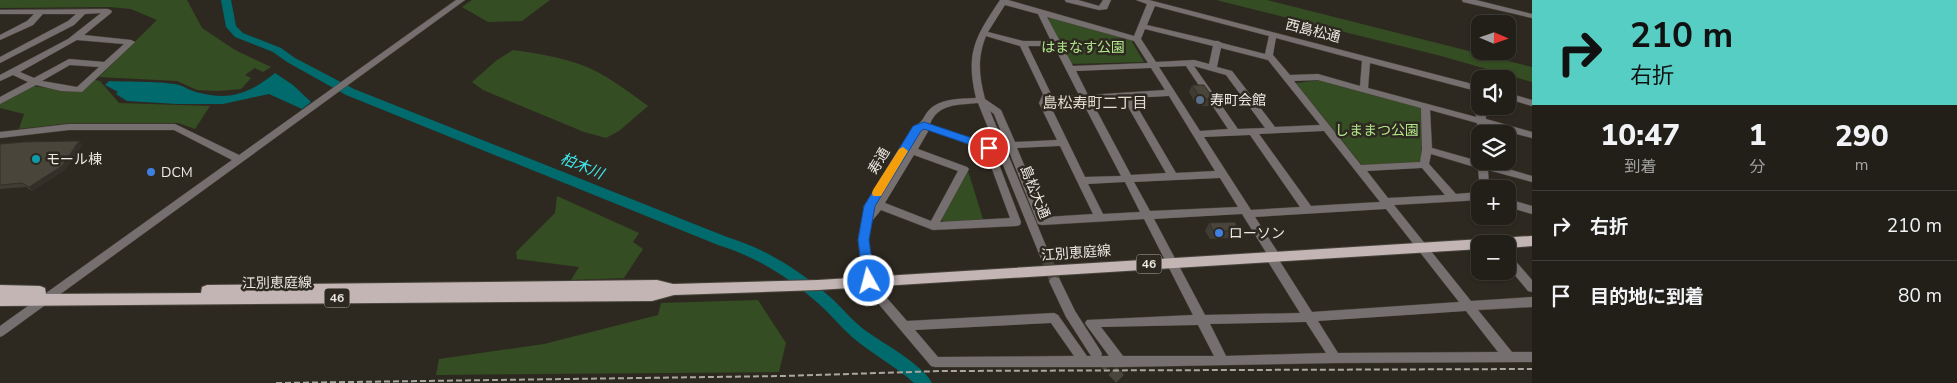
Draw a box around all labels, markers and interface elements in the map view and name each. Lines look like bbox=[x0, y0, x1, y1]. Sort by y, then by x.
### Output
text: 210 m bbox=[1630, 12, 1733, 59]
street label: 西島松通 bbox=[1284, 15, 1342, 47]
north arrow bbox=[1471, 15, 1516, 60]
map controls bbox=[1471, 15, 1516, 280]
icon: right bbox=[1547, 20, 1612, 85]
park label: はまなす公園 bbox=[1041, 38, 1125, 57]
text: 右折 bbox=[1630, 61, 1674, 91]
button: sound bbox=[1471, 70, 1516, 115]
place label: 寿町会館 bbox=[1210, 91, 1266, 110]
district label: 島松寿町二丁目 bbox=[1042, 93, 1148, 113]
marker: 寿町会館 bbox=[1194, 94, 1206, 106]
text: 10:47 bbox=[1600, 115, 1680, 156]
text: 1 bbox=[1748, 115, 1766, 156]
text: 290 bbox=[1835, 116, 1889, 157]
park label: しままつ公園 bbox=[1335, 121, 1419, 140]
button: layers bbox=[1471, 125, 1516, 170]
pin bbox=[968, 127, 1010, 169]
icon: arrive bbox=[975, 134, 1003, 162]
street label: 寿通 bbox=[864, 144, 894, 178]
water label: 柏木川 bbox=[557, 148, 608, 184]
place label: モール棟 bbox=[46, 150, 102, 169]
marker: モール棟 bbox=[30, 153, 42, 165]
text: m bbox=[1855, 154, 1869, 176]
text: 到着 bbox=[1624, 156, 1656, 178]
text: 分 bbox=[1749, 156, 1765, 178]
street label: 島松大通 bbox=[1016, 162, 1054, 222]
place label: DCM bbox=[161, 163, 193, 182]
marker: DCM bbox=[145, 166, 157, 178]
button: + bbox=[1471, 180, 1516, 225]
icon: right bbox=[1547, 212, 1575, 240]
text: 210 m bbox=[1887, 213, 1942, 239]
text: 右折 bbox=[1590, 214, 1628, 240]
place label: ローソン bbox=[1229, 224, 1285, 243]
marker: ローソン bbox=[1213, 227, 1225, 239]
button: − bbox=[1471, 235, 1516, 280]
street label: 江別恵庭線 bbox=[1040, 241, 1112, 265]
position arrow bbox=[842, 254, 894, 306]
road number: 46 bbox=[1136, 254, 1162, 274]
street label: 江別恵庭線 bbox=[242, 273, 312, 293]
icon: arrive bbox=[1547, 282, 1575, 310]
text: 80 m bbox=[1898, 283, 1942, 309]
text: 目的地に到着 bbox=[1590, 284, 1704, 310]
road number: 46 bbox=[324, 288, 350, 308]

